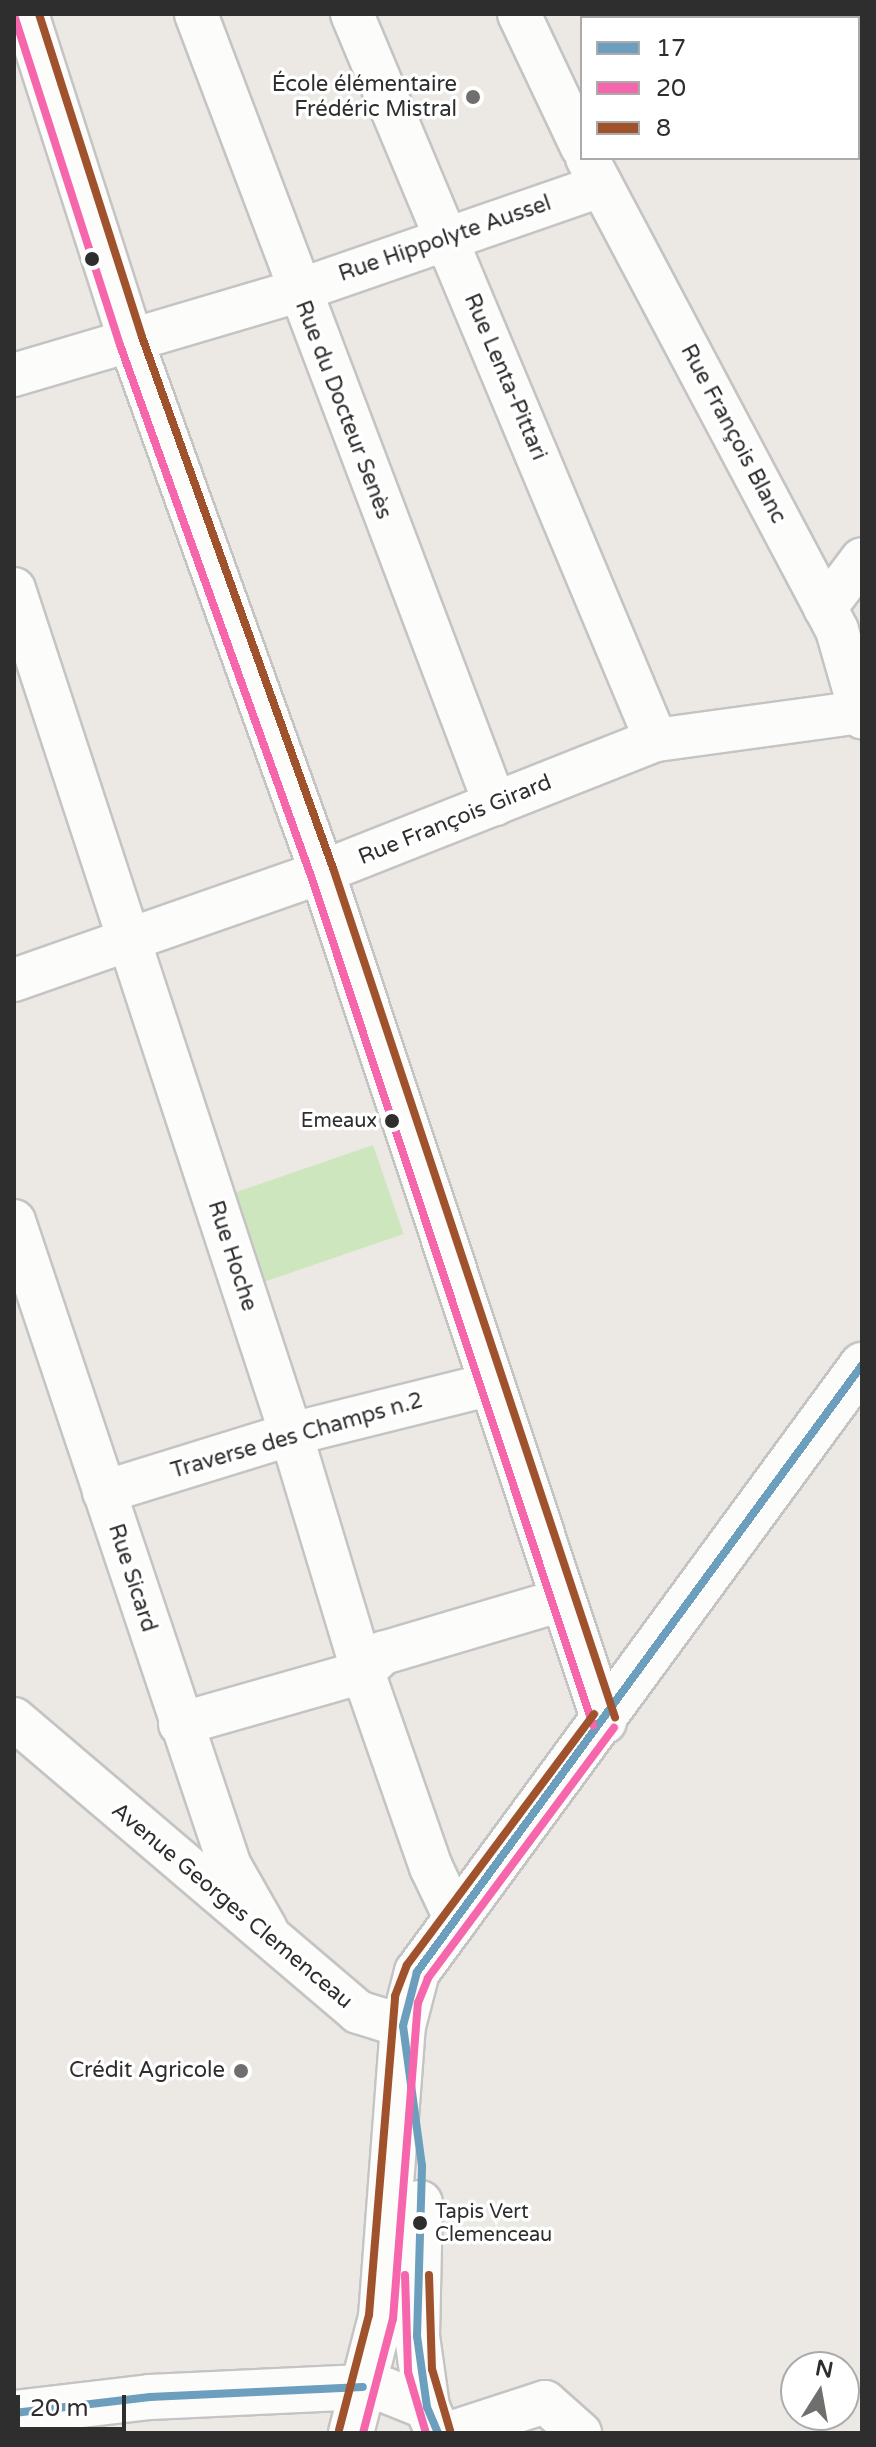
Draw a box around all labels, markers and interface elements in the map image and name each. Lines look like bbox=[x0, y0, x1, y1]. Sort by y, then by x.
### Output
legend bbox=[580, 16, 860, 160]
text: 17 bbox=[656, 34, 686, 63]
place label: École élémentaire Frédéric Mistral bbox=[272, 71, 457, 122]
text: 20 bbox=[656, 74, 686, 103]
marker: École élémentaire Frédéric Mistral bbox=[464, 88, 482, 106]
text: 8 bbox=[656, 114, 671, 143]
street label: Rue Hippolyte Aussel bbox=[335, 190, 555, 288]
unlabelled marker bbox=[84, 251, 100, 267]
street label: Rue Lenta-Pittari bbox=[458, 290, 552, 464]
street label: Rue du Docteur Senès bbox=[289, 297, 397, 523]
street label: Rue François Blanc bbox=[675, 340, 791, 528]
street label: Rue François Girard bbox=[355, 769, 555, 871]
place label: Emeaux bbox=[301, 1109, 377, 1133]
marker: Emeaux bbox=[384, 1113, 400, 1129]
street label: Rue Hoche bbox=[202, 1197, 262, 1315]
street label: Traverse des Champs n.2 bbox=[168, 1387, 426, 1485]
street label: Rue Sicard bbox=[102, 1521, 162, 1635]
street label: Avenue Georges Clemenceau bbox=[106, 1797, 358, 2015]
place label: Crédit Agricole bbox=[69, 2058, 225, 2084]
marker: Crédit Agricole bbox=[232, 2062, 250, 2080]
place label: Tapis Vert Clemenceau bbox=[435, 2200, 552, 2247]
marker: Tapis Vert Clemenceau bbox=[412, 2215, 428, 2231]
north arrow bbox=[780, 2351, 860, 2431]
text: N bbox=[813, 2355, 835, 2384]
scale bar bbox=[20, 2379, 130, 2429]
text: 20 m bbox=[30, 2394, 88, 2423]

